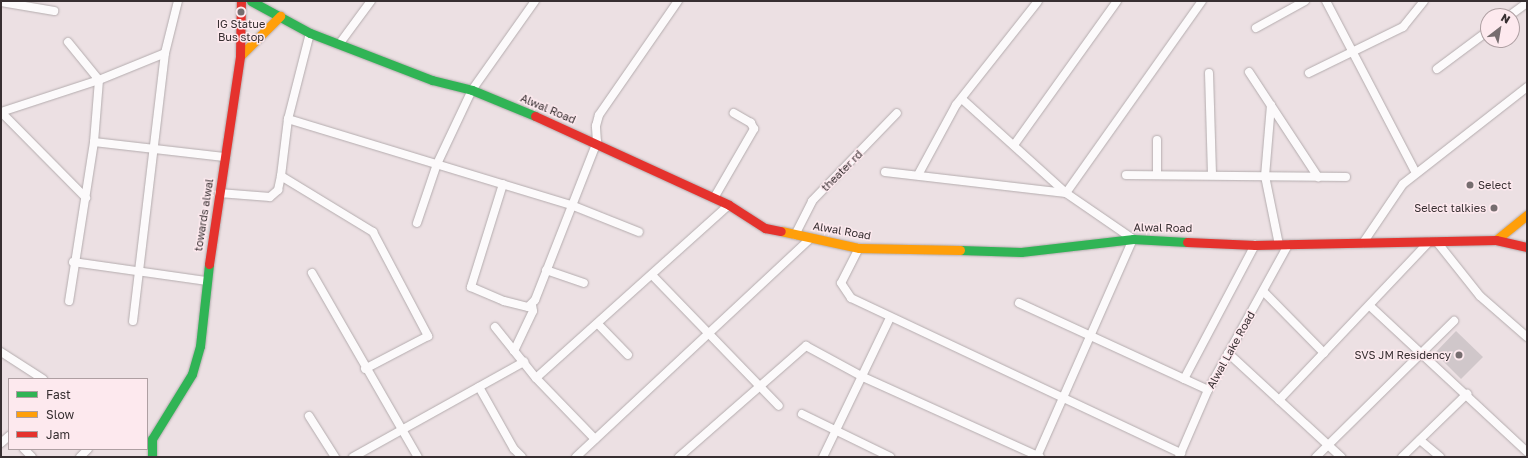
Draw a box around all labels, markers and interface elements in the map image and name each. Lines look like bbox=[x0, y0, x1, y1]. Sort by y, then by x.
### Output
marker: IG Statue Bus stop bbox=[236, 7, 246, 17]
north arrow bbox=[1480, 8, 1520, 48]
text: N bbox=[1499, 10, 1513, 26]
place label: IG Statue Bus stop bbox=[217, 18, 265, 44]
street label: Alwal Road bbox=[518, 91, 578, 127]
street label: theater rd bbox=[819, 148, 865, 194]
street label: towards alwal bbox=[192, 178, 216, 252]
place label: Select bbox=[1478, 178, 1512, 192]
marker: Select bbox=[1465, 180, 1475, 190]
place label: Select talkies bbox=[1414, 201, 1486, 215]
marker: Select talkies bbox=[1489, 203, 1499, 213]
street label: Alwal Road bbox=[812, 219, 872, 243]
street label: Alwal Road bbox=[1134, 221, 1192, 235]
street label: Alwal Lake Road bbox=[1204, 309, 1258, 391]
place label: SVS JM Residency bbox=[1354, 348, 1451, 362]
marker: SVS JM Residency bbox=[1454, 350, 1464, 360]
legend bbox=[8, 378, 148, 450]
text: Fast bbox=[46, 387, 71, 402]
text: Slow bbox=[46, 407, 74, 422]
text: Jam bbox=[46, 427, 70, 442]

